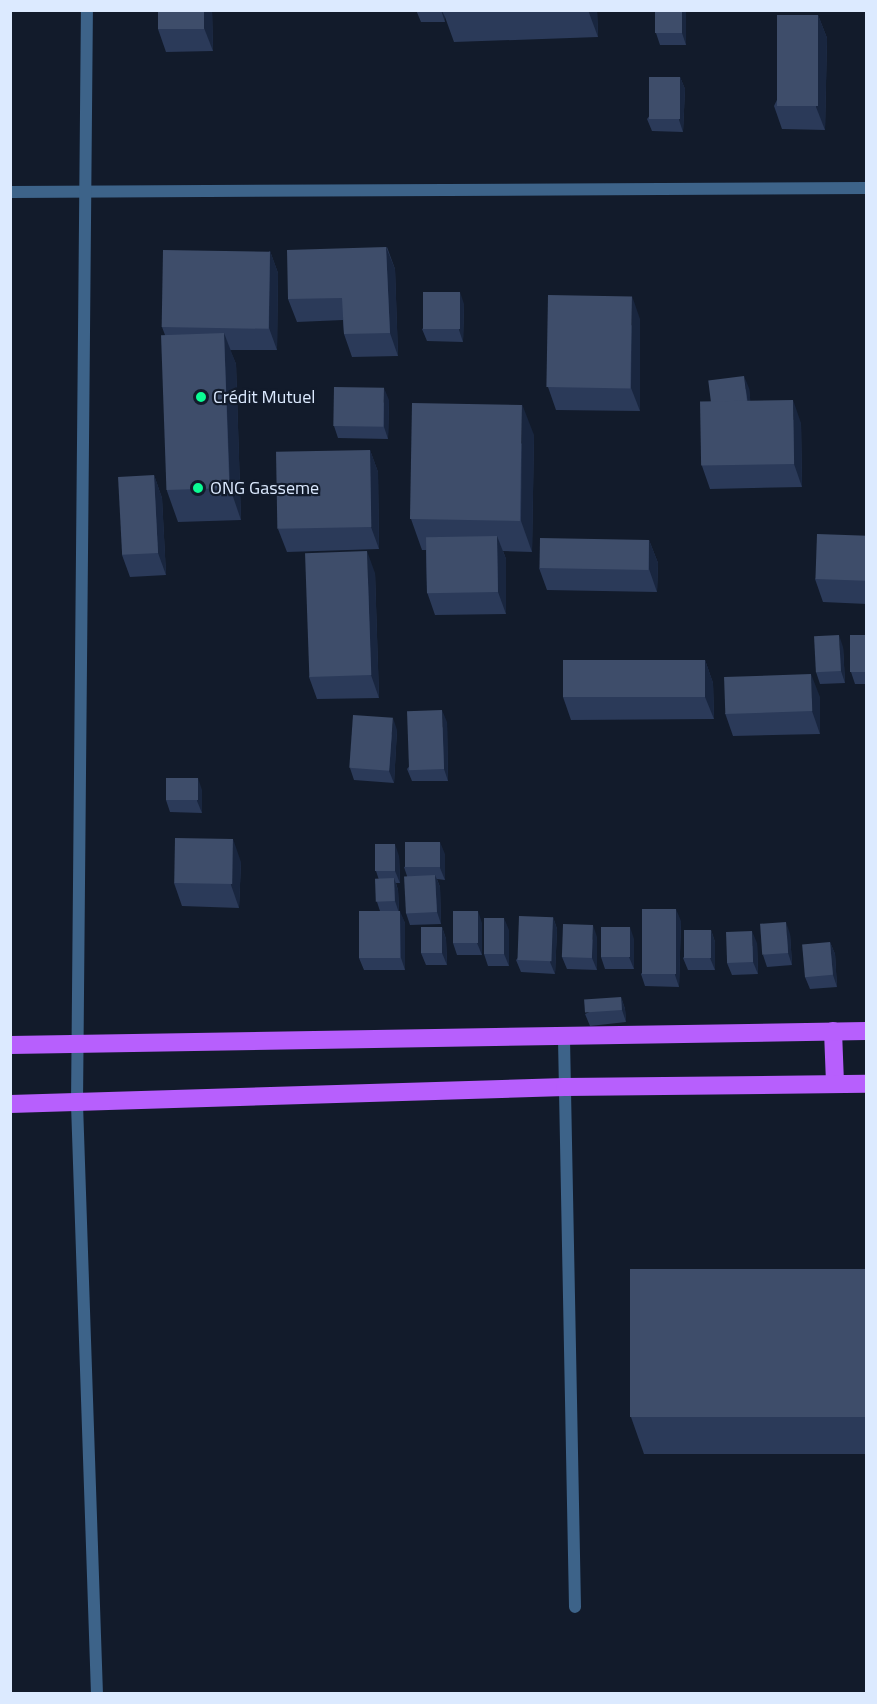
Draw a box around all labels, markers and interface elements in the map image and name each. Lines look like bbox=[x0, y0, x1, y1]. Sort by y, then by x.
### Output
place label: Crédit Mutuel bbox=[213, 386, 315, 408]
marker: Crédit Mutuel bbox=[194, 390, 208, 404]
place label: ONG Gasseme bbox=[210, 477, 319, 499]
marker: ONG Gasseme bbox=[191, 481, 205, 495]

